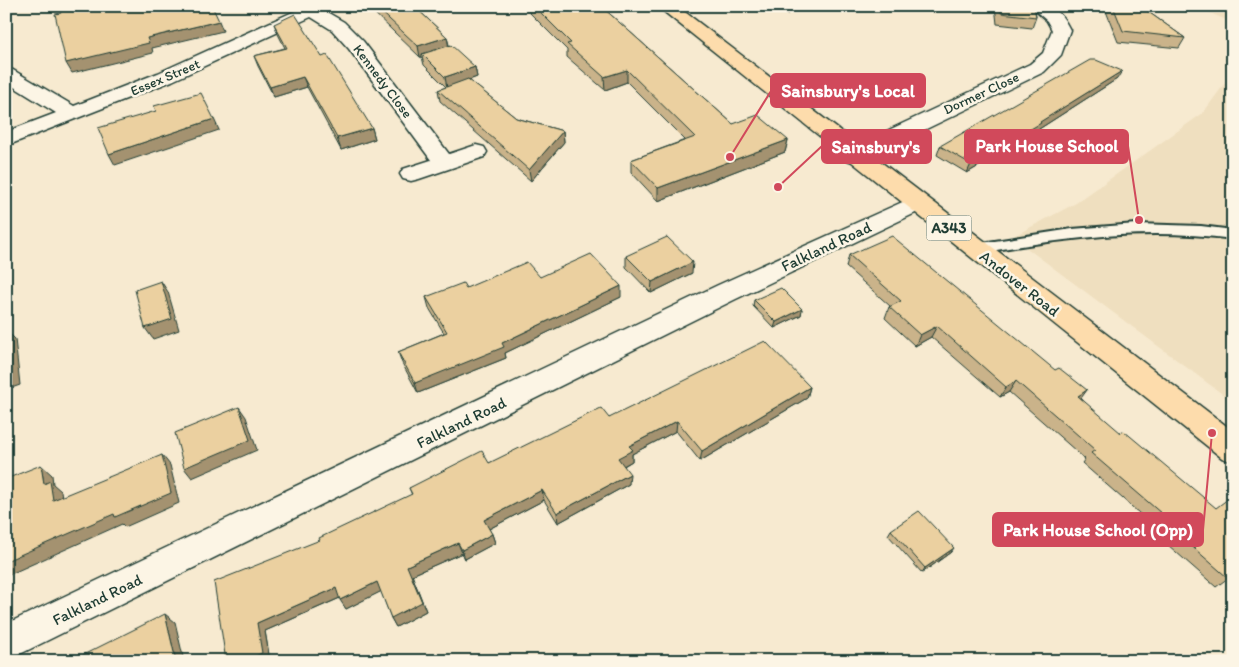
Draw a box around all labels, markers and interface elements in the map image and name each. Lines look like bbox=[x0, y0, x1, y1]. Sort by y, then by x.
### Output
street label: Kennedy Close bbox=[349, 41, 416, 122]
street label: Essex Street bbox=[128, 55, 203, 100]
street label: Dormer Close bbox=[941, 68, 1022, 118]
callout: Sainsbury's Local bbox=[771, 74, 925, 107]
text: Sainsbury's Local bbox=[781, 80, 916, 102]
callout: Sainsbury's bbox=[822, 130, 931, 163]
callout: Park House School bbox=[965, 130, 1128, 163]
text: Park House School bbox=[976, 135, 1119, 157]
text: Sainsbury's bbox=[832, 136, 920, 158]
road number: A343 bbox=[926, 216, 972, 240]
street label: Falkland Road bbox=[778, 217, 875, 276]
street label: Andover Road bbox=[976, 246, 1064, 321]
street label: Falkland Road bbox=[413, 392, 509, 452]
callout: Park House School (Opp) bbox=[993, 513, 1203, 546]
text: Park House School (Opp) bbox=[1003, 519, 1193, 541]
street label: Falkland Road bbox=[49, 569, 145, 629]

